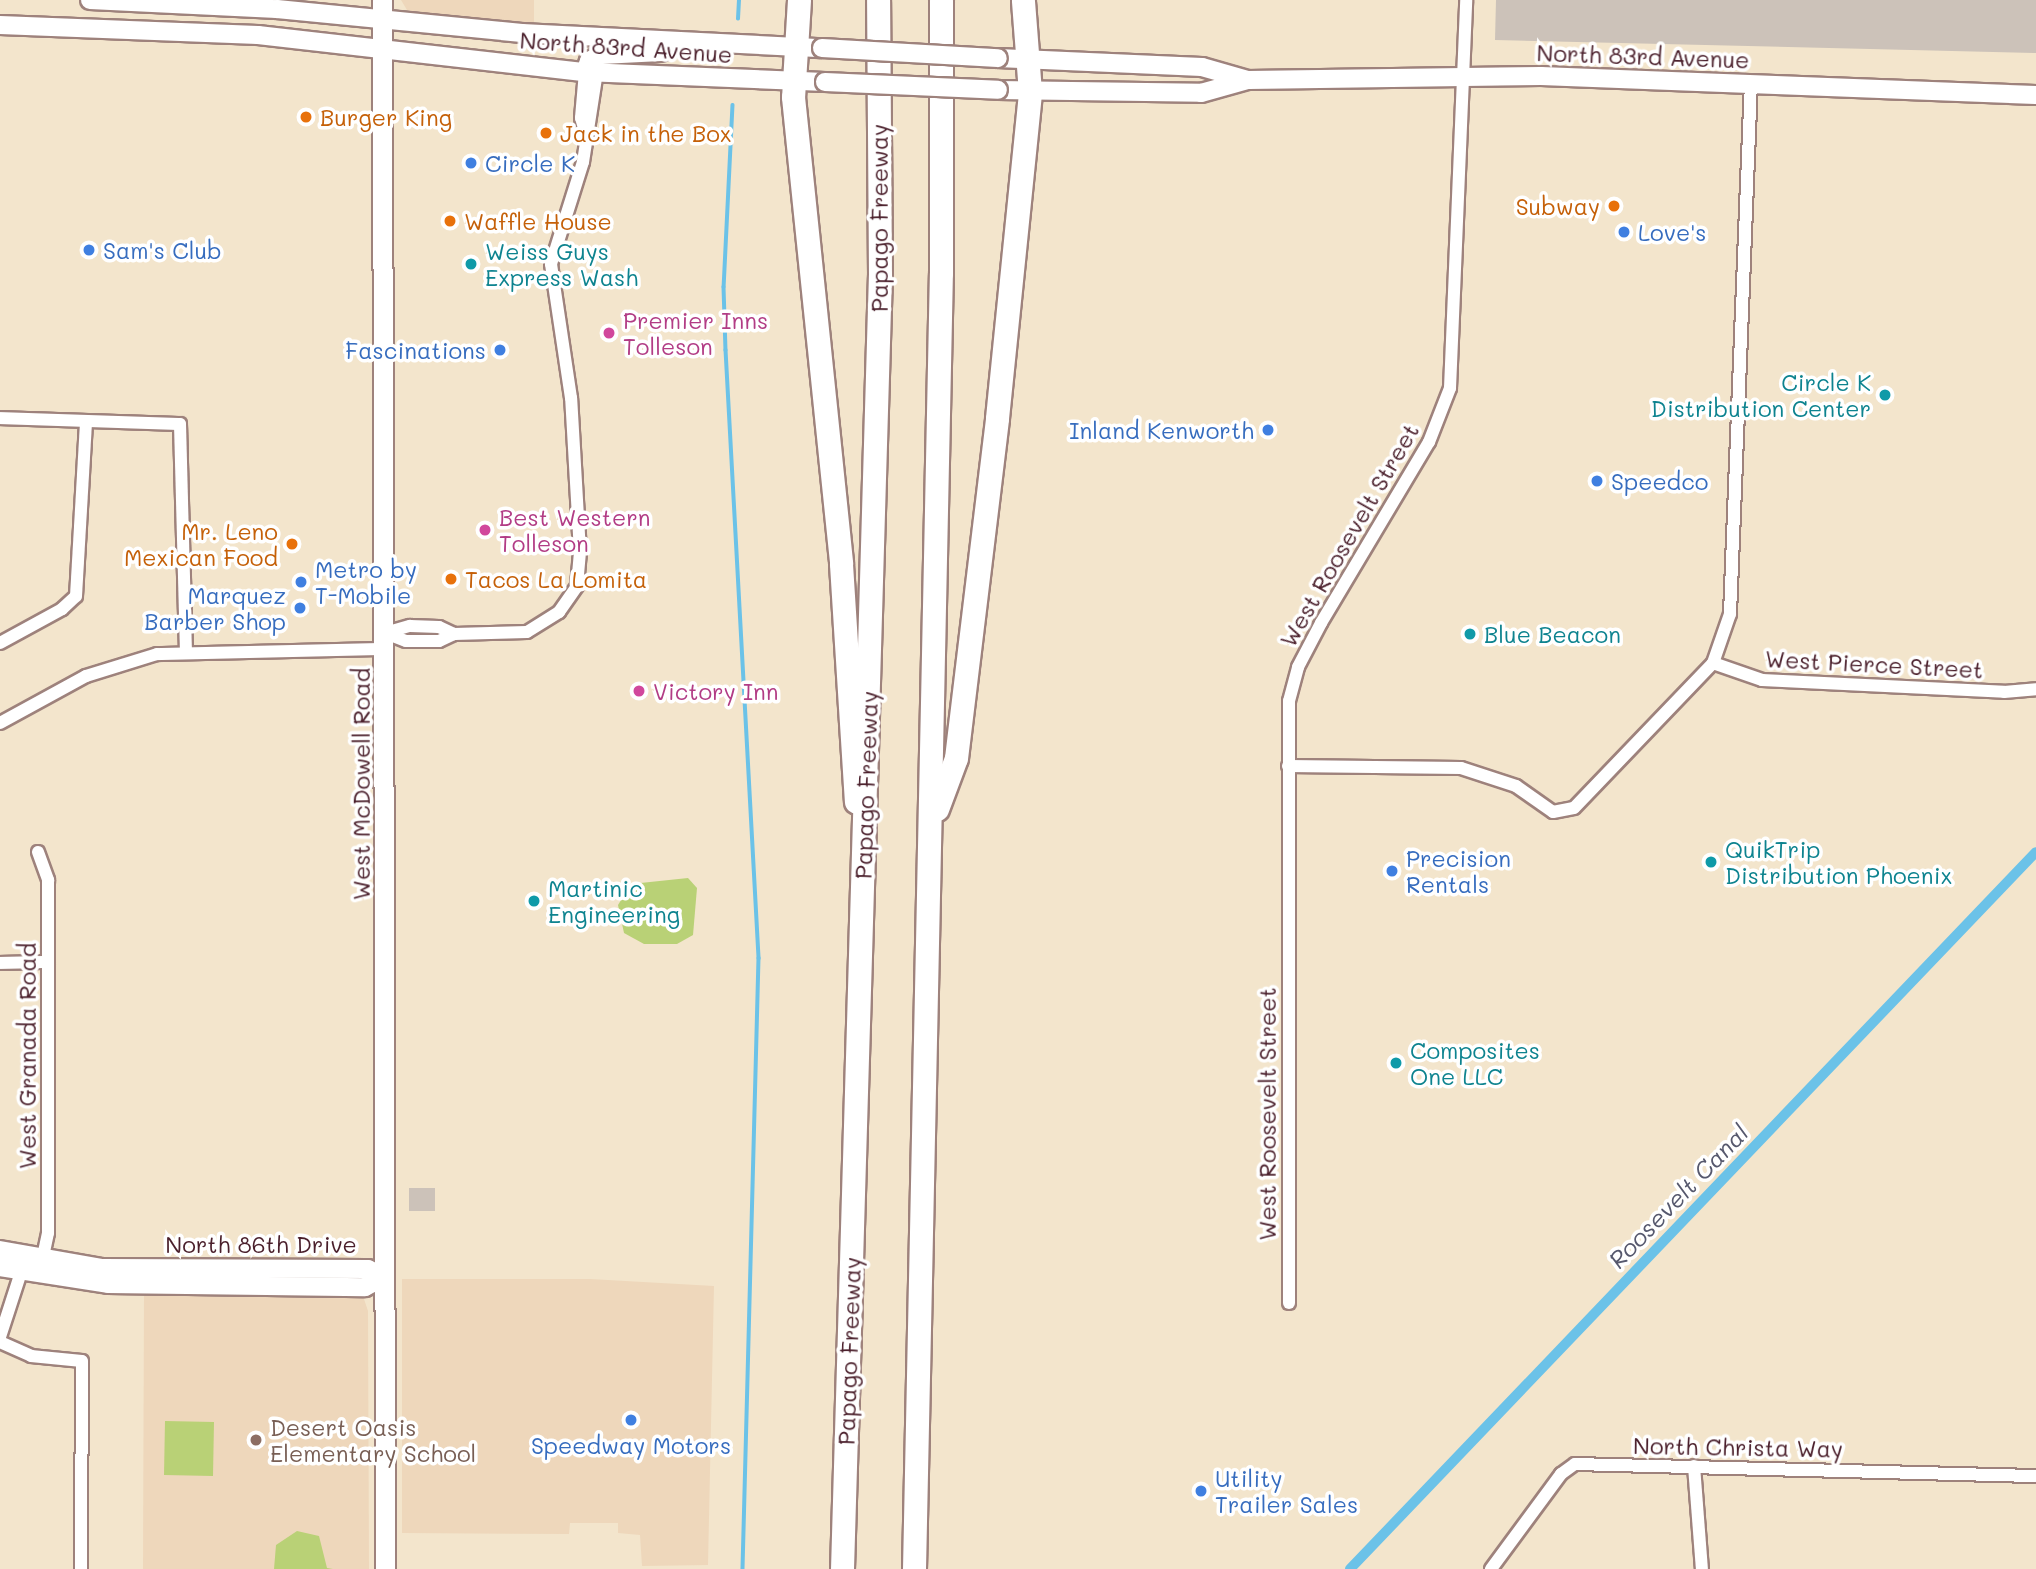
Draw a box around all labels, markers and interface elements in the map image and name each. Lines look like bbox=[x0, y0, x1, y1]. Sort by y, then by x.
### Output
street label: North 83rd Avenue bbox=[519, 26, 733, 68]
street label: North 83rd Avenue bbox=[1536, 38, 1750, 74]
place label: Burger King bbox=[320, 103, 452, 131]
marker: Burger King bbox=[298, 109, 314, 125]
place label: Jack in the Box bbox=[560, 119, 732, 147]
street label: Papago Freeway bbox=[865, 124, 893, 312]
marker: Jack in the Box bbox=[538, 125, 554, 141]
place label: Circle K bbox=[485, 149, 575, 177]
marker: Circle K bbox=[463, 155, 479, 171]
place label: Subway bbox=[1516, 192, 1600, 220]
marker: Subway bbox=[1606, 198, 1622, 214]
place label: Waffle House bbox=[464, 207, 612, 235]
marker: Waffle House bbox=[442, 213, 458, 229]
place label: Love's bbox=[1638, 218, 1706, 246]
marker: Love's bbox=[1616, 224, 1632, 240]
place label: Sam's Club bbox=[103, 236, 222, 264]
place label: Weiss Guys Express Wash bbox=[485, 237, 638, 291]
marker: Sam's Club bbox=[81, 242, 97, 258]
marker: Weiss Guys Express Wash bbox=[463, 256, 479, 272]
place label: Premier Inns Tolleson bbox=[623, 306, 768, 360]
marker: Premier Inns Tolleson bbox=[601, 325, 617, 341]
place label: Fascinations bbox=[345, 336, 486, 364]
marker: Fascinations bbox=[492, 342, 508, 358]
place label: Circle K Distribution Center bbox=[1651, 368, 1871, 422]
marker: Circle K Distribution Center bbox=[1877, 387, 1893, 403]
place label: Inland Kenworth bbox=[1069, 416, 1254, 444]
street label: West Roosevelt Street bbox=[1274, 418, 1424, 652]
marker: Inland Kenworth bbox=[1260, 422, 1276, 438]
place label: Speedco bbox=[1611, 467, 1708, 495]
marker: Speedco bbox=[1589, 473, 1605, 489]
place label: Best Western Tolleson bbox=[499, 503, 650, 557]
place label: Mr. Leno Mexican Food bbox=[124, 517, 278, 571]
marker: Best Western Tolleson bbox=[477, 522, 493, 538]
marker: Mr. Leno Mexican Food bbox=[284, 536, 300, 552]
place label: Metro by T-Mobile bbox=[315, 555, 417, 609]
place label: Tacos La Lomita bbox=[465, 565, 647, 593]
marker: Tacos La Lomita bbox=[443, 571, 459, 587]
marker: Metro by T-Mobile bbox=[293, 574, 309, 590]
place label: Marquez Barber Shop bbox=[144, 581, 286, 635]
marker: Marquez Barber Shop bbox=[292, 600, 308, 616]
place label: Blue Beacon bbox=[1484, 620, 1621, 648]
marker: Blue Beacon bbox=[1462, 626, 1478, 642]
street label: West Pierce Street bbox=[1764, 645, 1984, 683]
street label: West McDowell Road bbox=[347, 668, 375, 900]
place label: Victory Inn bbox=[653, 677, 779, 705]
marker: Victory Inn bbox=[631, 683, 647, 699]
street label: Papago Freeway bbox=[849, 690, 883, 880]
place label: QuikTrip Distribution Phoenix bbox=[1725, 835, 1952, 889]
place label: Precision Rentals bbox=[1406, 844, 1511, 898]
marker: QuikTrip Distribution Phoenix bbox=[1703, 854, 1719, 870]
marker: Precision Rentals bbox=[1384, 863, 1400, 879]
place label: Martinic Engineering bbox=[548, 874, 680, 928]
marker: Martinic Engineering bbox=[526, 893, 542, 909]
street label: West Granada Road bbox=[13, 943, 41, 1169]
street label: West Roosevelt Street bbox=[1253, 987, 1281, 1241]
place label: Composites One LLC bbox=[1410, 1036, 1540, 1090]
marker: Composites One LLC bbox=[1388, 1055, 1404, 1071]
water label: Roosevelt Canal bbox=[1602, 1118, 1754, 1274]
street label: North 86th Drive bbox=[165, 1230, 357, 1258]
street label: Papago Freeway bbox=[832, 1256, 866, 1446]
marker: Speedway Motors bbox=[623, 1412, 639, 1428]
place label: Desert Oasis Elementary School bbox=[270, 1413, 476, 1467]
place label: Speedway Motors bbox=[531, 1431, 731, 1459]
street label: North Christa Way bbox=[1633, 1431, 1843, 1463]
marker: Desert Oasis Elementary School bbox=[248, 1432, 264, 1448]
place label: Utility Trailer Sales bbox=[1215, 1464, 1358, 1518]
marker: Utility Trailer Sales bbox=[1193, 1483, 1209, 1499]

